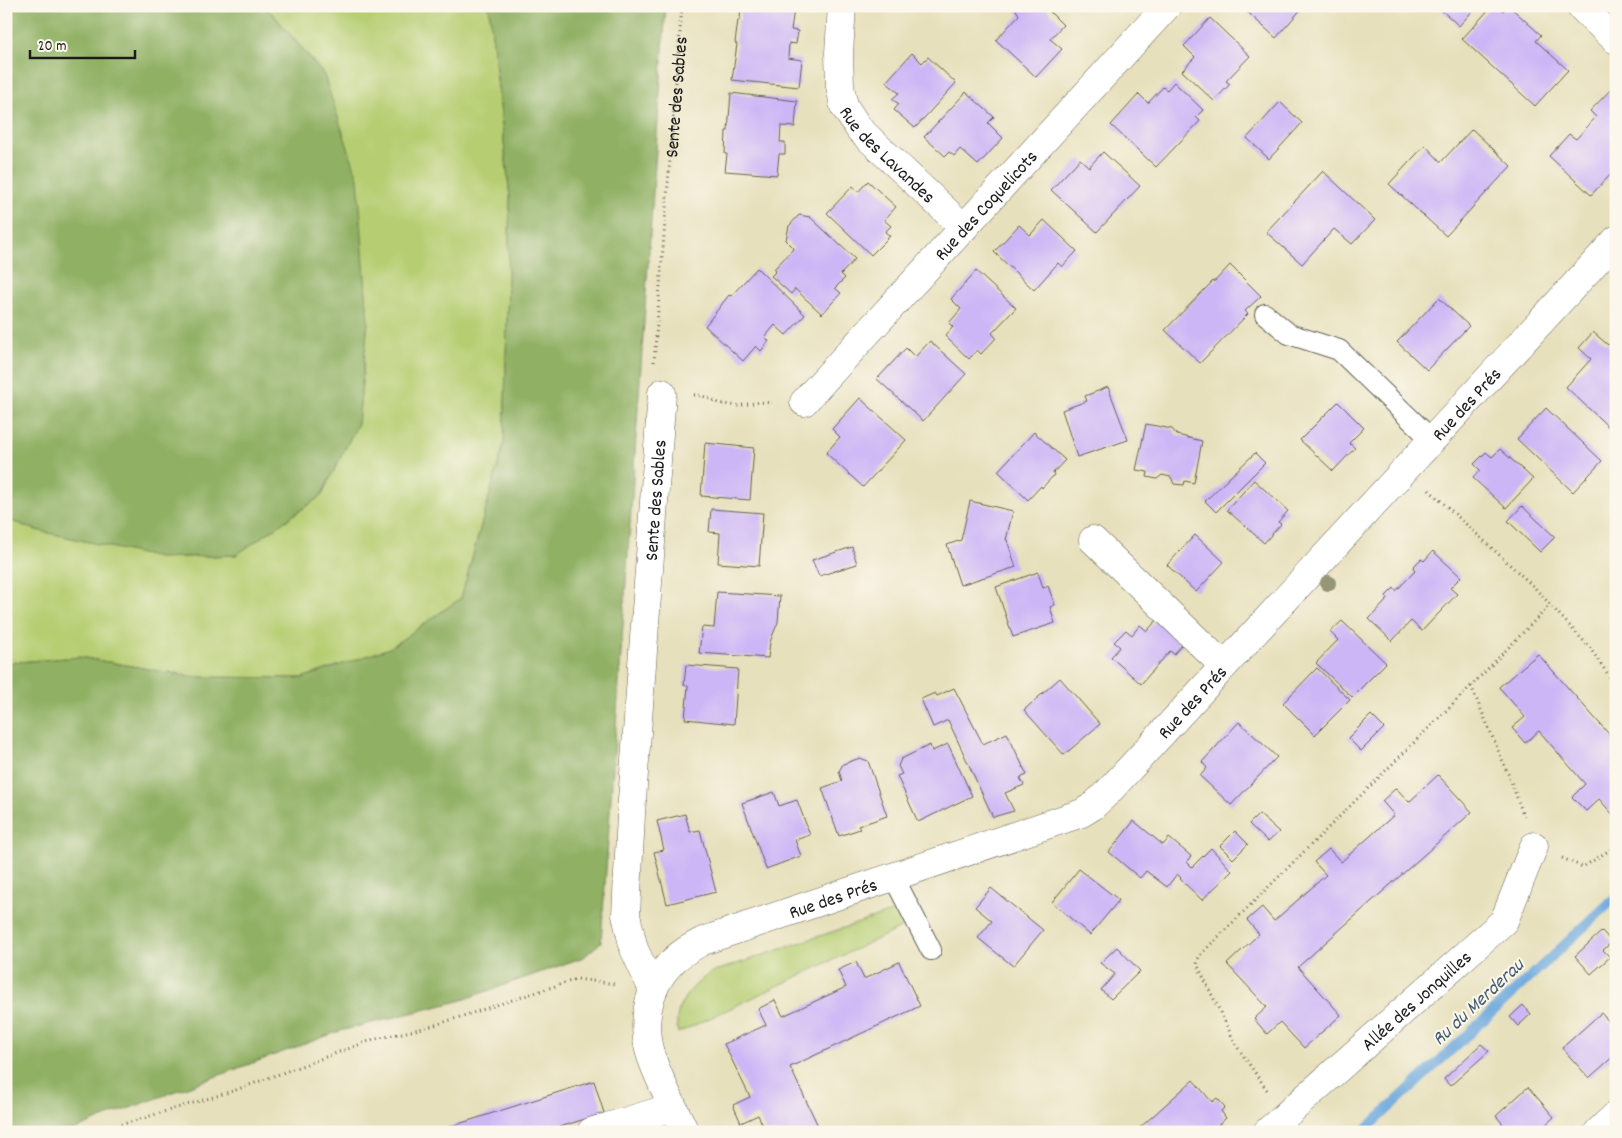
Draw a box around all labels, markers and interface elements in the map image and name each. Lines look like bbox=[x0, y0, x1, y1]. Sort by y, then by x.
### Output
scale bar bbox=[30, 28, 135, 60]
text: 20 m bbox=[38, 36, 66, 58]
street label: Sente des Sables bbox=[660, 36, 697, 159]
street label: Rue des Lavandes bbox=[831, 102, 940, 211]
street label: Rue des Coquelicots bbox=[930, 145, 1046, 268]
street label: Rue des Prés bbox=[1427, 363, 1509, 449]
street label: Sente des Sables bbox=[640, 439, 676, 562]
street label: Rue des Prés bbox=[1153, 661, 1235, 747]
street label: Rue des Prés bbox=[786, 873, 882, 928]
street label: Allée des Jonquilles bbox=[1357, 946, 1479, 1059]
water label: Ru du Merderau bbox=[1427, 952, 1532, 1053]

